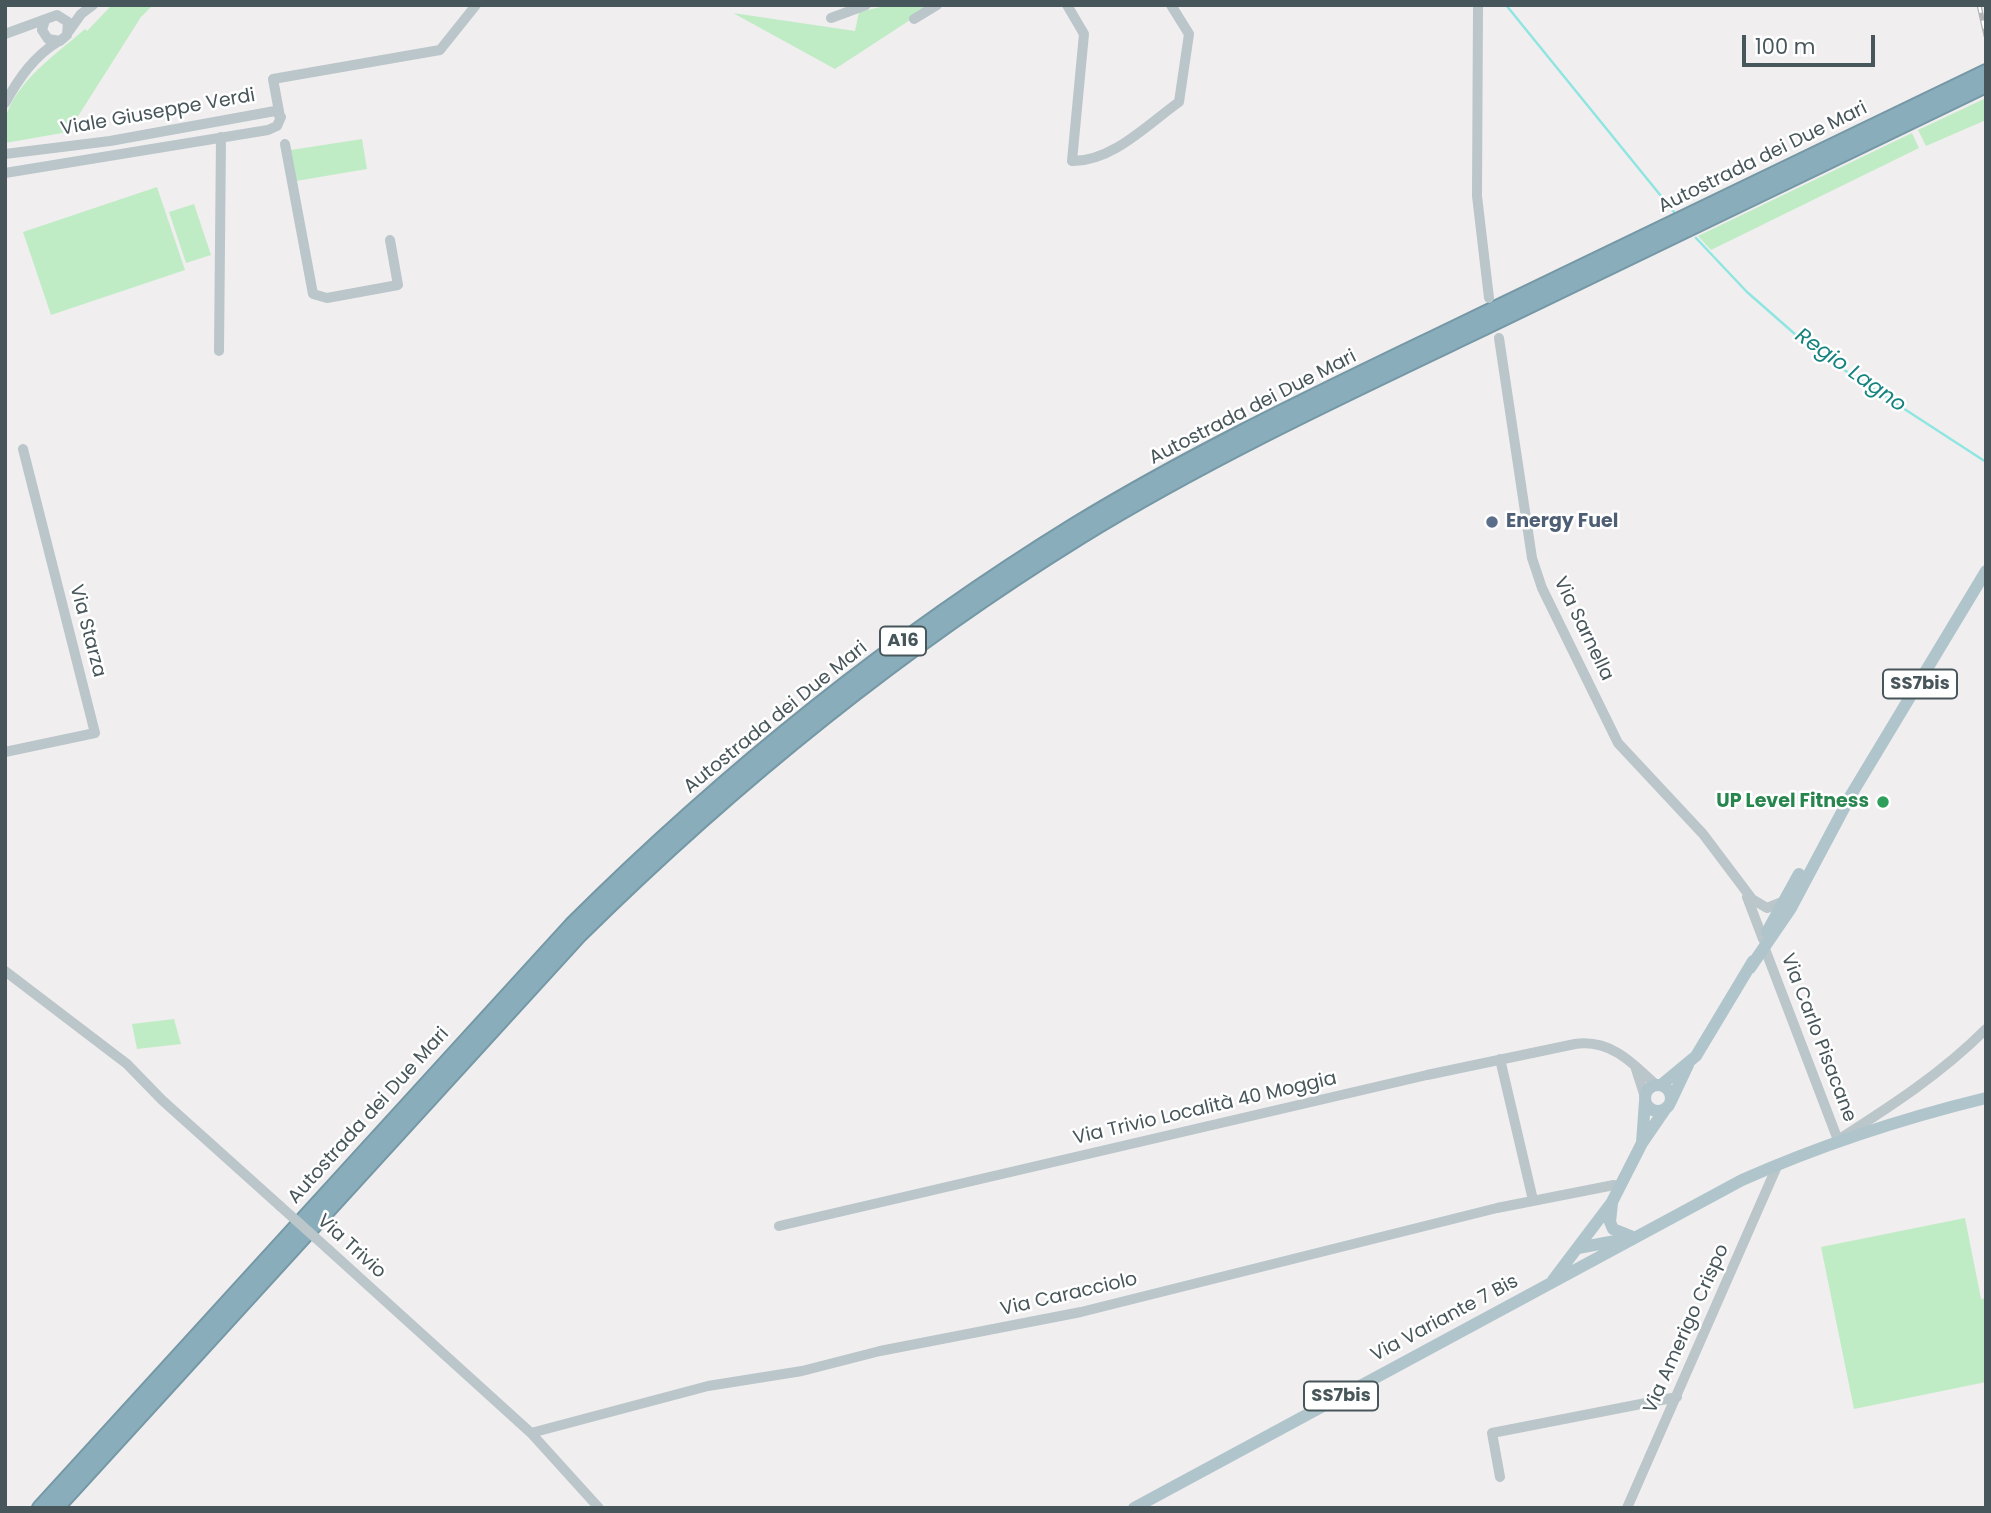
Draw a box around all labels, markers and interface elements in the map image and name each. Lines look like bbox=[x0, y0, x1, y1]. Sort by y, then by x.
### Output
scale bar bbox=[1746, 21, 1879, 65]
text: 100 m bbox=[1755, 32, 1815, 61]
street label: Viale Giuseppe Verdi bbox=[59, 85, 257, 141]
street label: Autostrada dei Due Mari bbox=[1655, 97, 1871, 219]
water label: Regio Lagno bbox=[1790, 324, 1910, 418]
street label: Autostrada dei Due Mari bbox=[1146, 346, 1360, 470]
place label: Energy Fuel bbox=[1506, 511, 1618, 533]
marker: Energy Fuel bbox=[1484, 514, 1500, 530]
street label: Via Sarnella bbox=[1548, 573, 1618, 685]
street label: Via Starza bbox=[64, 582, 110, 680]
road number: A16 bbox=[880, 626, 926, 656]
street label: Autostrada dei Due Mari bbox=[680, 637, 872, 799]
road number: SS7bis bbox=[1883, 670, 1957, 698]
place label: UP Level Fitness bbox=[1716, 791, 1869, 813]
marker: UP Level Fitness bbox=[1875, 794, 1891, 810]
street label: Via Carlo Pisacane bbox=[1775, 951, 1861, 1125]
street label: Autostrada dei Due Mari bbox=[284, 1023, 454, 1209]
street label: Via Trivio Località 40 Moggia bbox=[1071, 1068, 1339, 1150]
street label: Via Trivio bbox=[312, 1210, 390, 1284]
street label: Via Amerigo Crispo bbox=[1639, 1241, 1735, 1417]
street label: Via Caracciolo bbox=[998, 1268, 1140, 1322]
street label: Via Variante 7 Bis bbox=[1368, 1271, 1522, 1367]
road number: SS7bis bbox=[1304, 1381, 1378, 1410]

